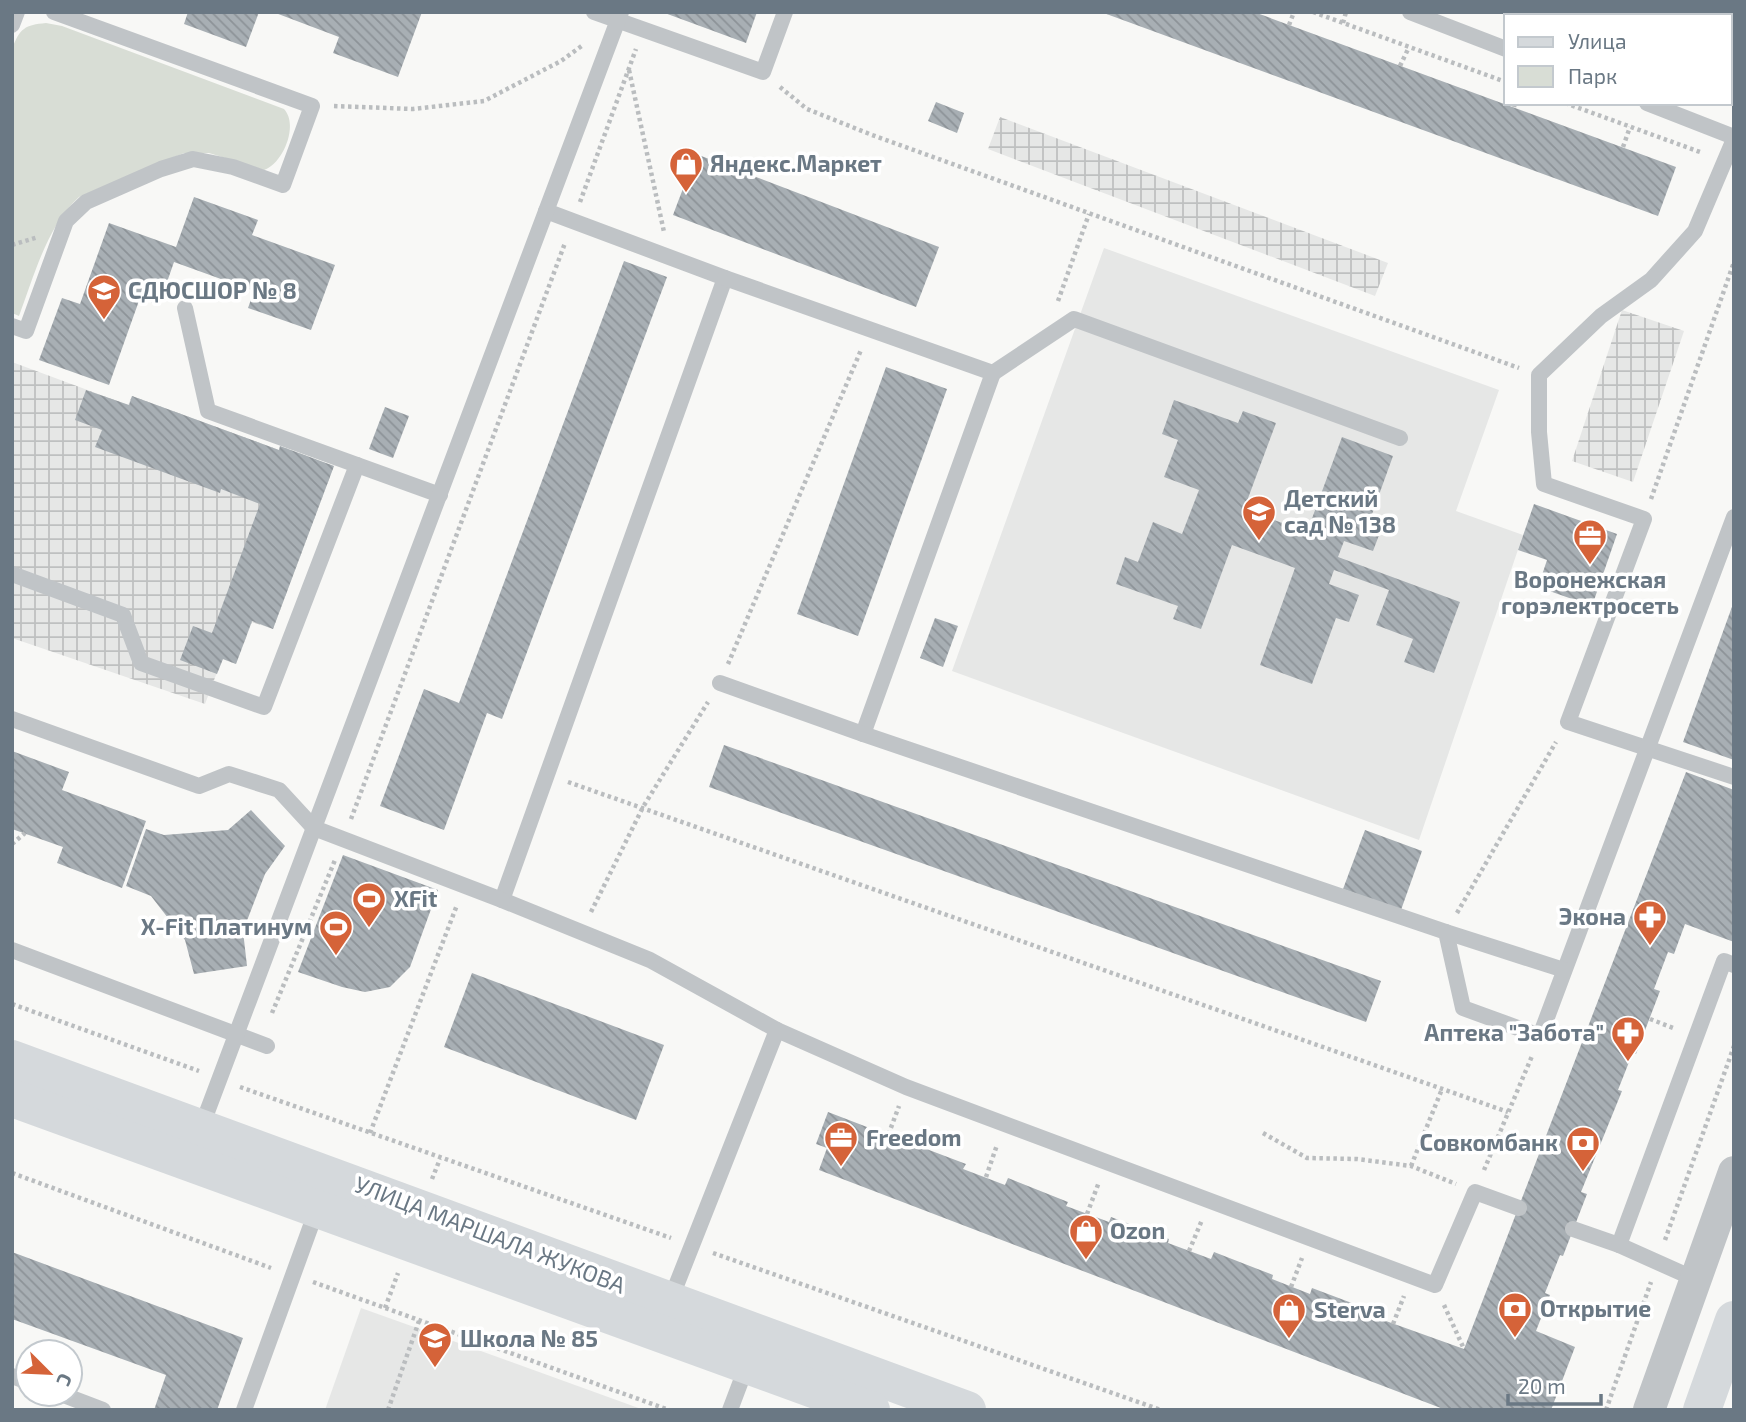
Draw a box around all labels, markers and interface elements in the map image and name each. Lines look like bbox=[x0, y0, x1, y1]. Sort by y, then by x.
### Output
legend bbox=[1504, 14, 1732, 105]
text: Улица bbox=[1568, 28, 1627, 53]
text: Парк bbox=[1568, 63, 1617, 88]
shop icon: Яндекс.Маркет bbox=[667, 145, 705, 194]
place label: Яндекс.Маркет bbox=[710, 149, 882, 177]
school or university icon: СДЮСШОР № 8 bbox=[85, 272, 123, 321]
place label: СДЮСШОР № 8 bbox=[128, 276, 297, 304]
place label: Детский сад № 138 bbox=[1284, 484, 1396, 538]
school or university icon: Детский сад № 138 bbox=[1240, 493, 1278, 542]
office icon: Воронежская горэлектросеть bbox=[1571, 517, 1609, 566]
place label: Воронежская горэлектросеть bbox=[1501, 565, 1679, 619]
sports icon: XFit bbox=[350, 880, 388, 929]
place label: XFit bbox=[394, 884, 437, 912]
pharmacy icon: Экона bbox=[1631, 898, 1669, 947]
place label: Экона bbox=[1559, 902, 1626, 930]
sports icon: X-Fit Платинум bbox=[317, 908, 355, 957]
place label: X-Fit Платинум bbox=[141, 912, 312, 940]
pharmacy icon: Аптека "Забота" bbox=[1609, 1014, 1647, 1063]
place label: Аптека "Забота" bbox=[1424, 1018, 1604, 1046]
office icon: Freedom bbox=[822, 1119, 860, 1168]
place label: Freedom bbox=[866, 1123, 962, 1151]
bank icon: Совкомбанк bbox=[1564, 1124, 1602, 1173]
place label: Совкомбанк bbox=[1419, 1128, 1558, 1156]
street label: УЛИЦА МАРШАЛА ЖУКОВА bbox=[351, 1169, 630, 1299]
shop icon: Ozon bbox=[1067, 1212, 1105, 1261]
place label: Ozon bbox=[1110, 1216, 1165, 1244]
bank icon: Открытие bbox=[1496, 1290, 1534, 1339]
shop icon: Sterva bbox=[1270, 1291, 1308, 1340]
place label: Открытие bbox=[1540, 1294, 1651, 1322]
place label: Sterva bbox=[1314, 1295, 1386, 1323]
school or university icon: Школа № 85 bbox=[416, 1320, 454, 1369]
place label: Школа № 85 bbox=[460, 1324, 598, 1352]
north arrow bbox=[14, 1338, 84, 1408]
scale bar bbox=[1508, 1362, 1601, 1406]
text: С bbox=[52, 1370, 78, 1390]
text: 20 m bbox=[1518, 1373, 1566, 1398]

